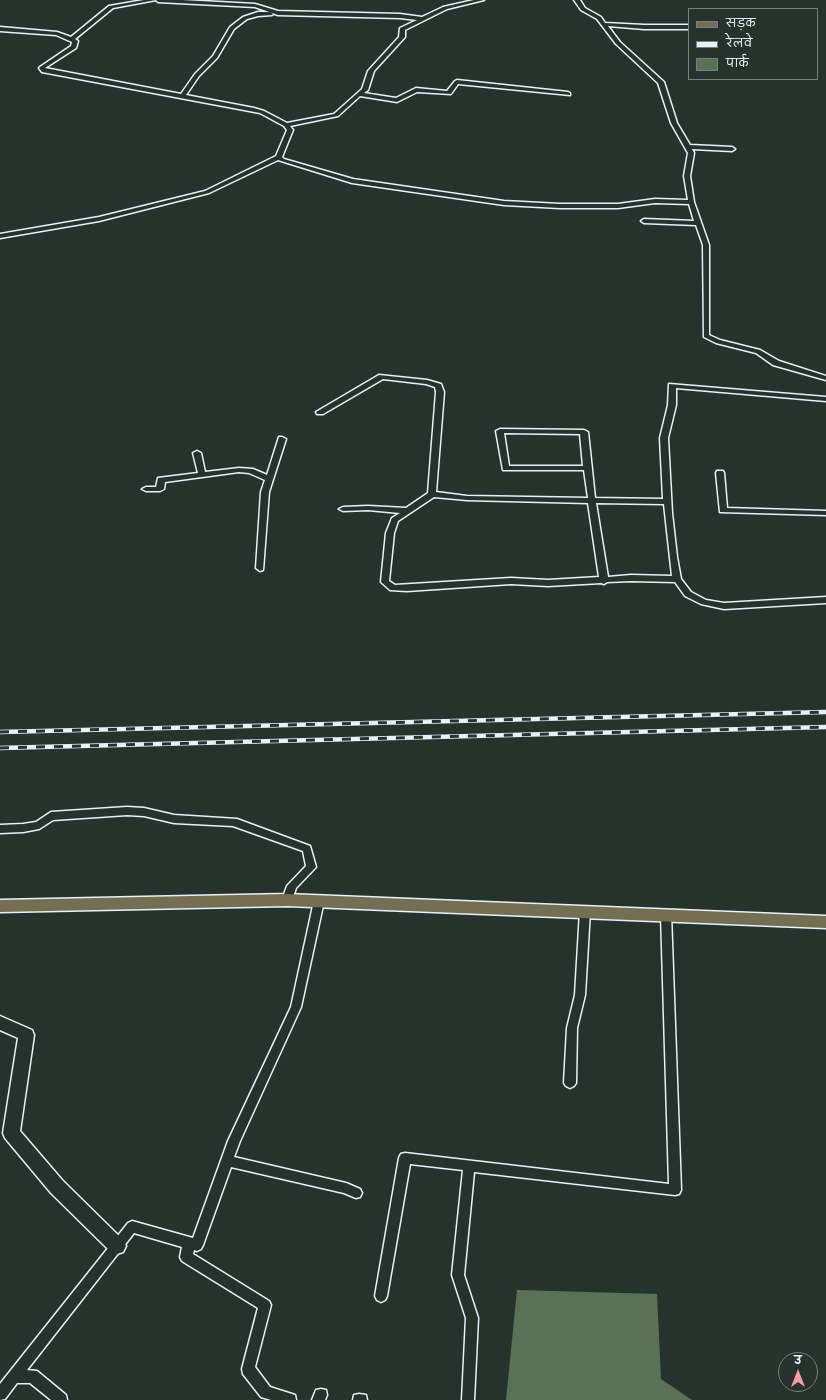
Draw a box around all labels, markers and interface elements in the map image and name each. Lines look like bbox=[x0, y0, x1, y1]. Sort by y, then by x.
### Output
legend bbox=[688, 8, 818, 80]
text: सड़क bbox=[726, 16, 756, 31]
text: रेलवे bbox=[726, 36, 752, 51]
text: पार्क bbox=[726, 56, 749, 71]
north arrow bbox=[778, 1352, 818, 1392]
text: उ bbox=[794, 1354, 802, 1367]

